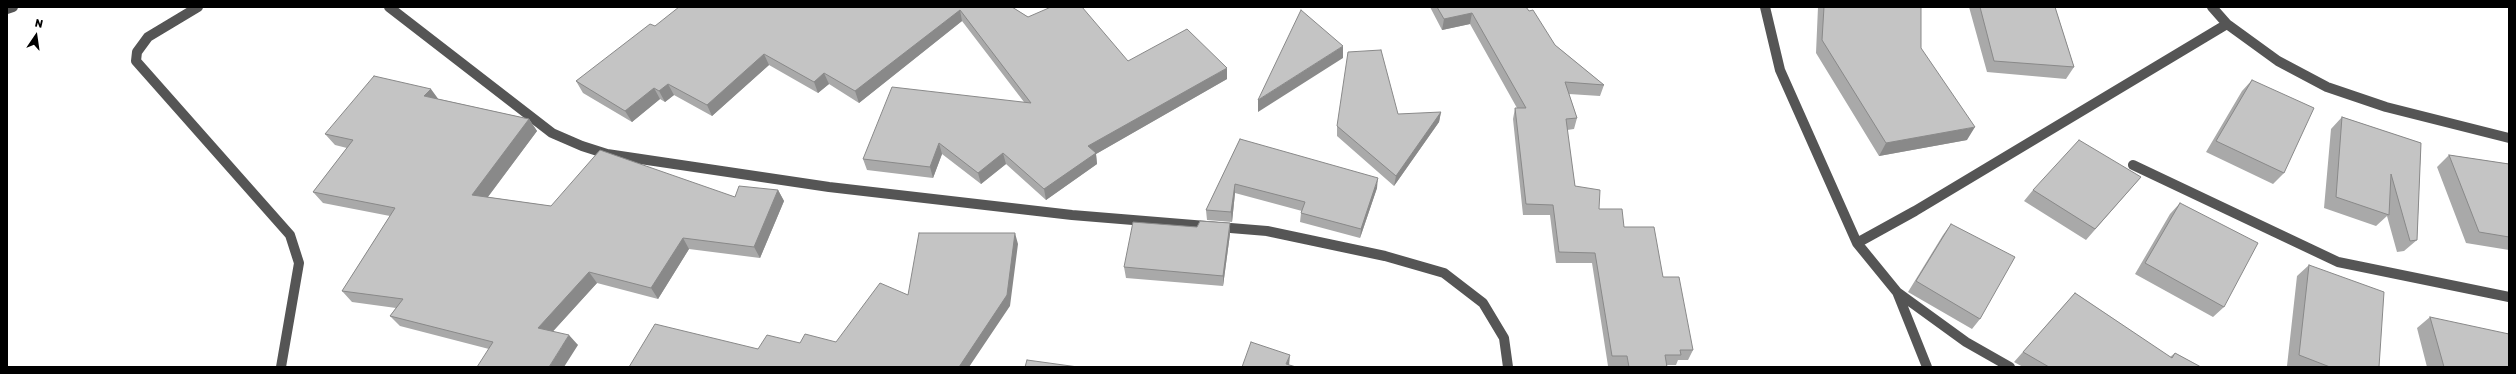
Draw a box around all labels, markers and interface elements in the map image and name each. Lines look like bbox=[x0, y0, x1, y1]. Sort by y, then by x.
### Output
north arrow bbox=[16, 16, 56, 56]
text: N bbox=[33, 17, 44, 31]

